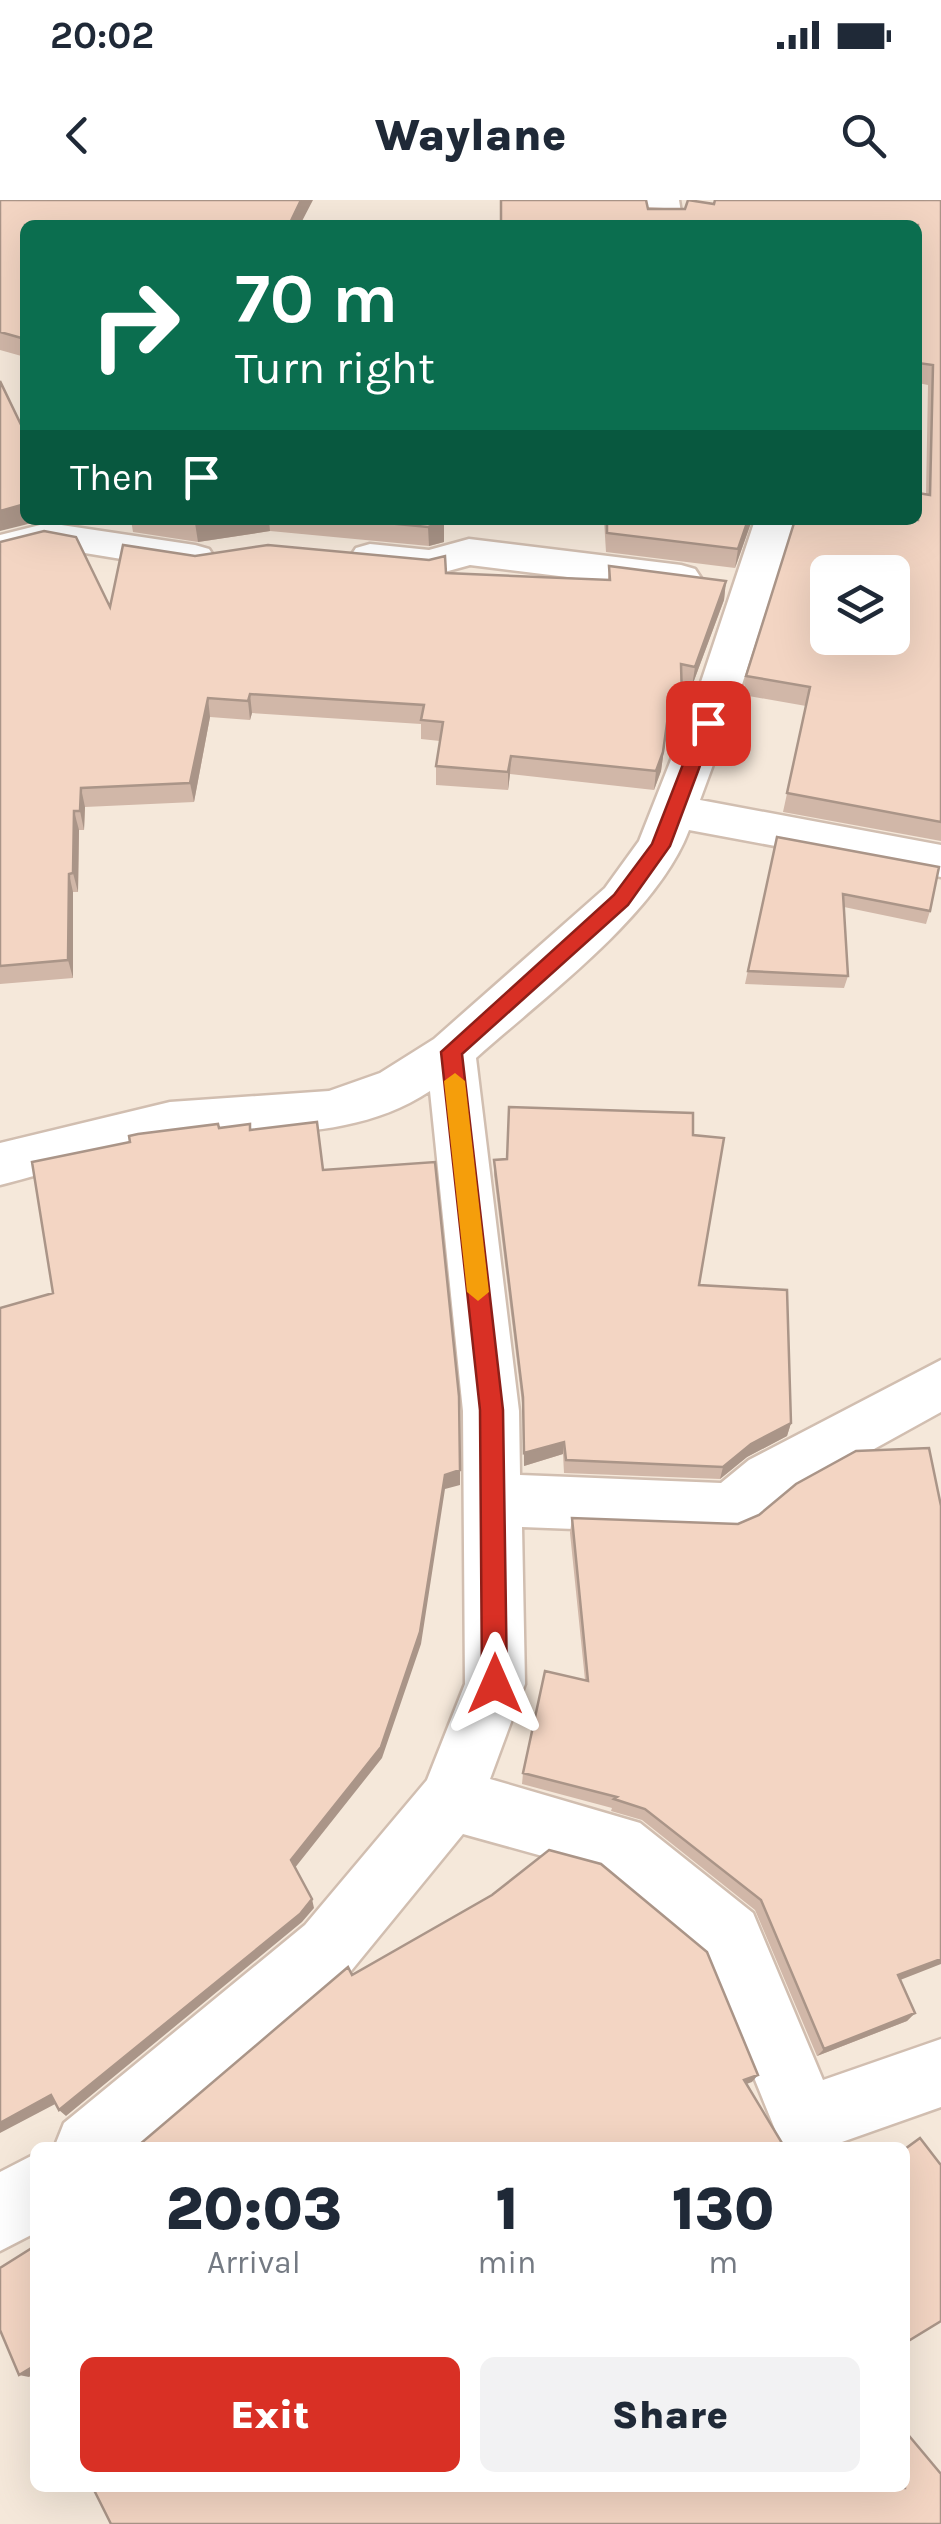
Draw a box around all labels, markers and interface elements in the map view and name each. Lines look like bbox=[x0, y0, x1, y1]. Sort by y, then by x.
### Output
text: 20:02 bbox=[50, 13, 154, 58]
icon: back bbox=[50, 108, 105, 163]
icon: search bbox=[836, 108, 891, 163]
text: Waylane bbox=[375, 109, 566, 161]
text: 70 m bbox=[235, 258, 398, 340]
icon: right bbox=[70, 260, 200, 390]
text: Turn right bbox=[235, 342, 435, 394]
icon: arrive bbox=[174, 450, 229, 505]
text: Then bbox=[70, 455, 154, 500]
map controls bbox=[810, 555, 910, 655]
button: layers bbox=[810, 555, 910, 655]
pin bbox=[666, 681, 751, 766]
icon: arrive bbox=[681, 696, 736, 751]
position arrow bbox=[443, 1632, 547, 1736]
text: 20:03 bbox=[165, 2174, 342, 2244]
text: 1 bbox=[495, 2174, 518, 2244]
text: 130 bbox=[672, 2174, 775, 2244]
text: Arrival bbox=[207, 2244, 301, 2281]
text: min bbox=[478, 2244, 536, 2281]
text: m bbox=[708, 2244, 738, 2281]
button: Exit bbox=[80, 2357, 460, 2472]
button: Share bbox=[480, 2357, 860, 2472]

